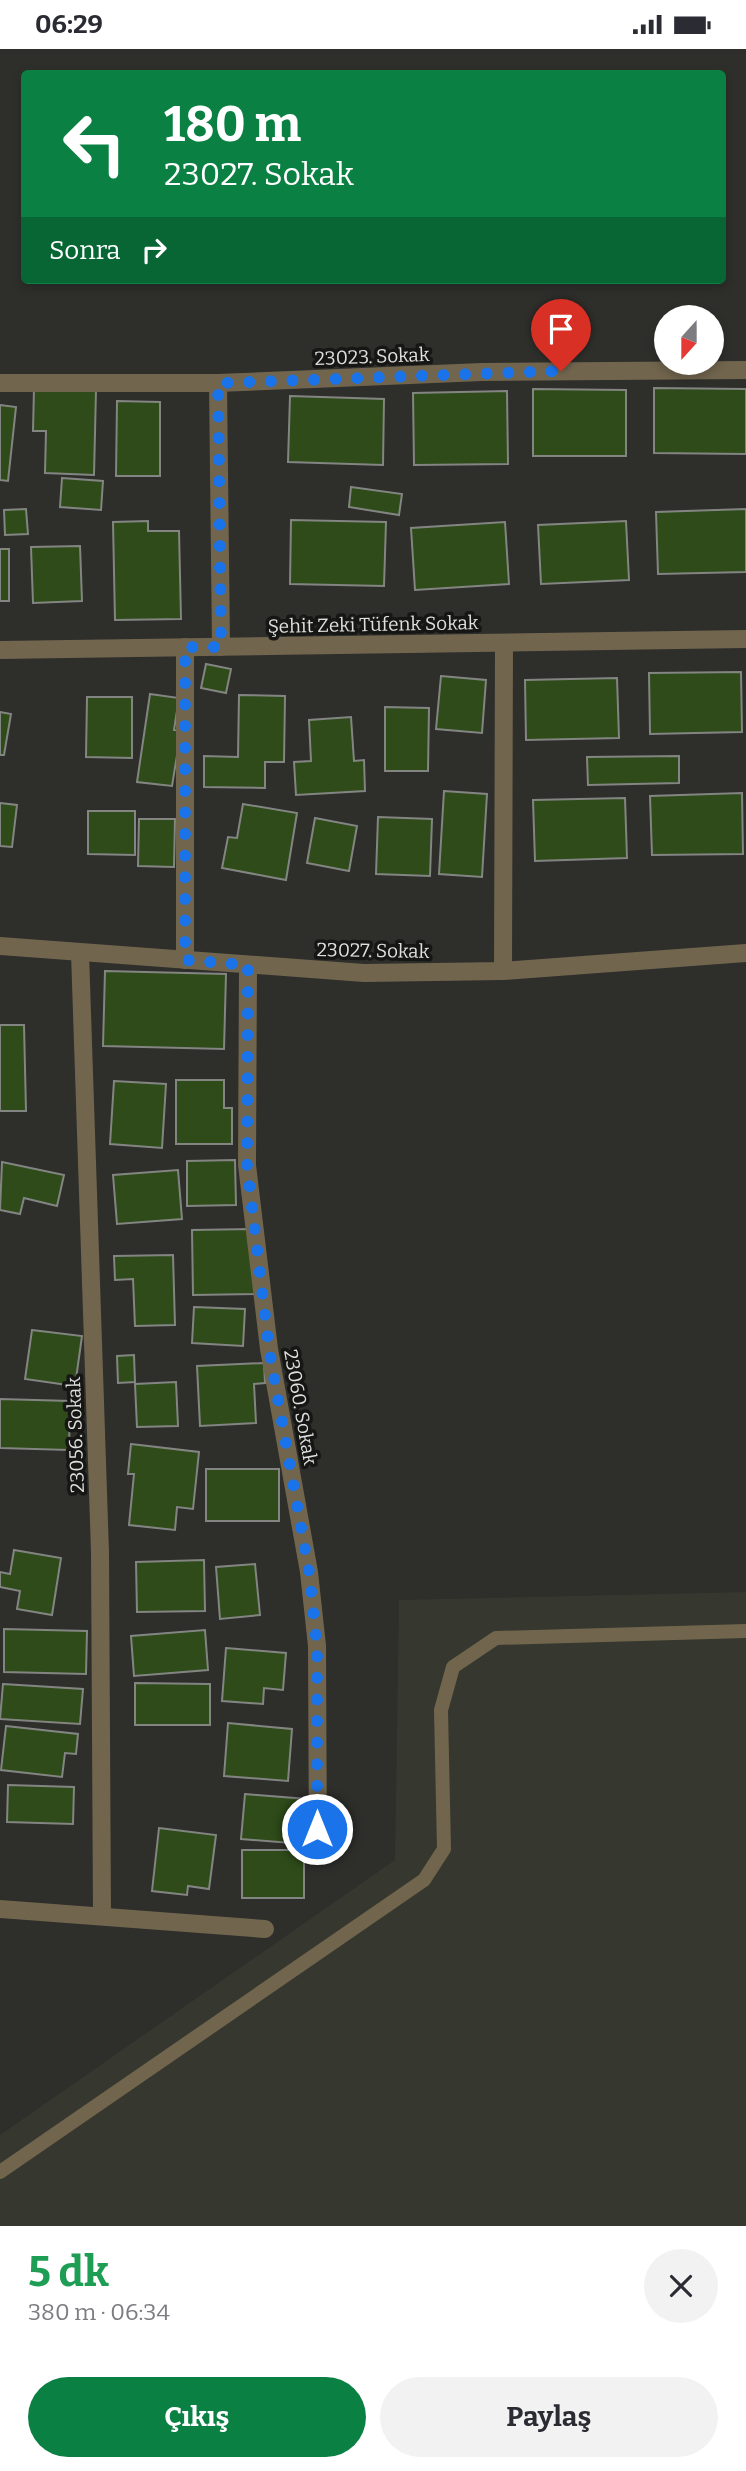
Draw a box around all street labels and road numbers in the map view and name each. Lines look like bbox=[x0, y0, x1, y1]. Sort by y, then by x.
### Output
street label: 23023. Sokak bbox=[314, 343, 430, 370]
street label: Şehit Zeki Tüfenk Sokak bbox=[267, 611, 479, 638]
street label: 23027. Sokak bbox=[316, 938, 430, 963]
street label: 23060. Sokak bbox=[279, 1348, 322, 1467]
street label: 23056. Sokak bbox=[62, 1376, 89, 1493]

